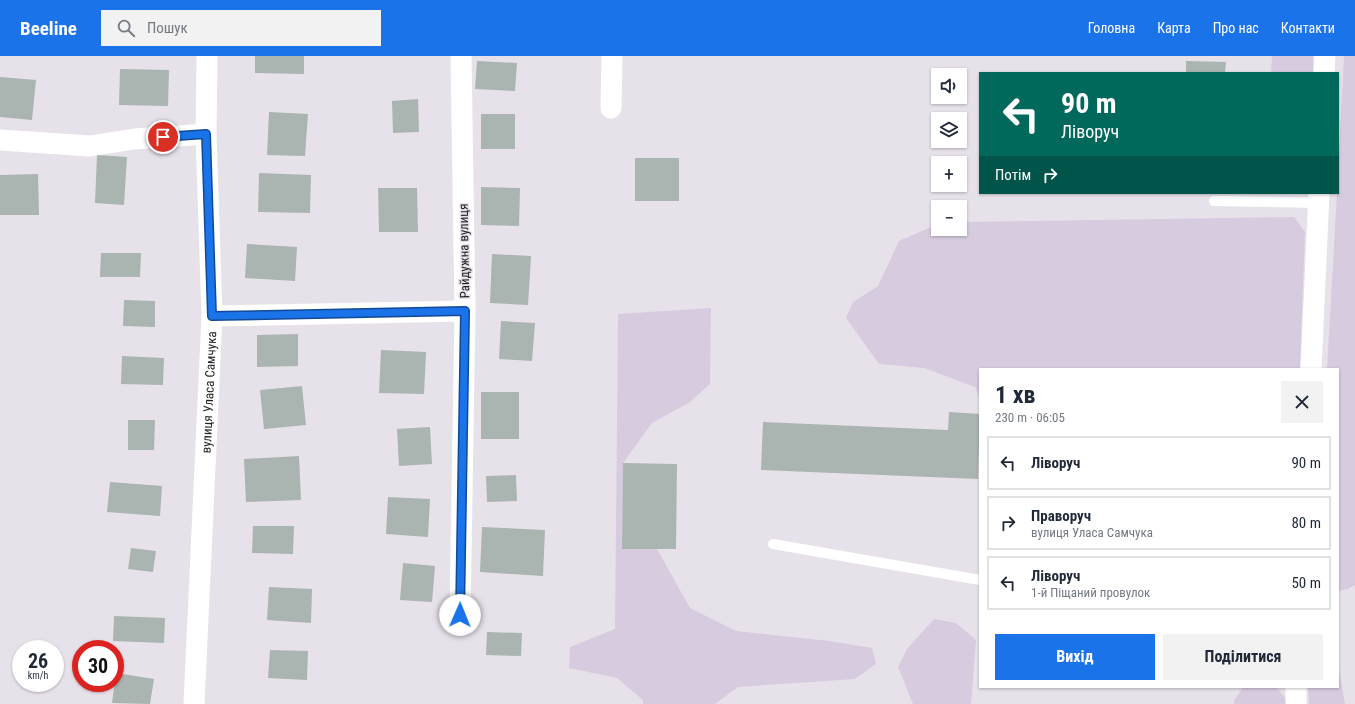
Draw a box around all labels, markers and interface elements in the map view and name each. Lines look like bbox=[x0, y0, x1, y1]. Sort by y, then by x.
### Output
search box bbox=[101, 10, 381, 46]
text: Beeline bbox=[20, 17, 77, 40]
icon: search bbox=[115, 17, 137, 39]
text: Пошук bbox=[147, 19, 188, 37]
text: Головна bbox=[1088, 20, 1135, 36]
text: Карта bbox=[1157, 20, 1191, 36]
text: Про нас bbox=[1213, 20, 1259, 36]
text: Контакти bbox=[1281, 20, 1335, 36]
map controls bbox=[931, 68, 967, 236]
button: sound bbox=[931, 68, 967, 104]
text: 90 m bbox=[1061, 87, 1117, 120]
icon: left bbox=[995, 88, 1047, 140]
button: layers bbox=[931, 112, 967, 148]
pin bbox=[146, 120, 180, 154]
text: Ліворуч bbox=[1061, 121, 1119, 142]
icon: arrive bbox=[152, 126, 174, 148]
button: + bbox=[931, 156, 967, 192]
icon: right bbox=[1039, 164, 1061, 186]
text: Потім bbox=[995, 166, 1031, 184]
button: − bbox=[931, 200, 967, 236]
street label: Райдужна вулиця bbox=[456, 203, 472, 299]
street label: вулиця Уласа Самчука bbox=[198, 331, 219, 454]
text: 1 хв bbox=[995, 381, 1035, 409]
button: close bbox=[1281, 381, 1323, 423]
text: 230 m · 06:05 bbox=[995, 410, 1065, 425]
icon: left bbox=[997, 452, 1019, 474]
text: Ліворуч bbox=[1031, 454, 1080, 472]
text: 90 m bbox=[1291, 454, 1321, 472]
text: Праворуч bbox=[1031, 507, 1091, 525]
icon: right bbox=[997, 512, 1019, 534]
text: 80 m bbox=[1291, 514, 1321, 532]
text: вулиця Уласа Самчука bbox=[1031, 525, 1153, 540]
text: Ліворуч bbox=[1031, 567, 1080, 585]
icon: left bbox=[997, 572, 1019, 594]
text: 50 m bbox=[1291, 574, 1321, 592]
text: 1-й Піщаний провулок bbox=[1031, 585, 1150, 600]
position arrow bbox=[439, 594, 481, 636]
button: Вихід bbox=[995, 634, 1155, 680]
button: Поділитися bbox=[1163, 634, 1323, 680]
speed limit sign: 30 bbox=[72, 640, 124, 692]
text: 26 bbox=[28, 649, 48, 673]
text: km/h bbox=[28, 670, 48, 681]

